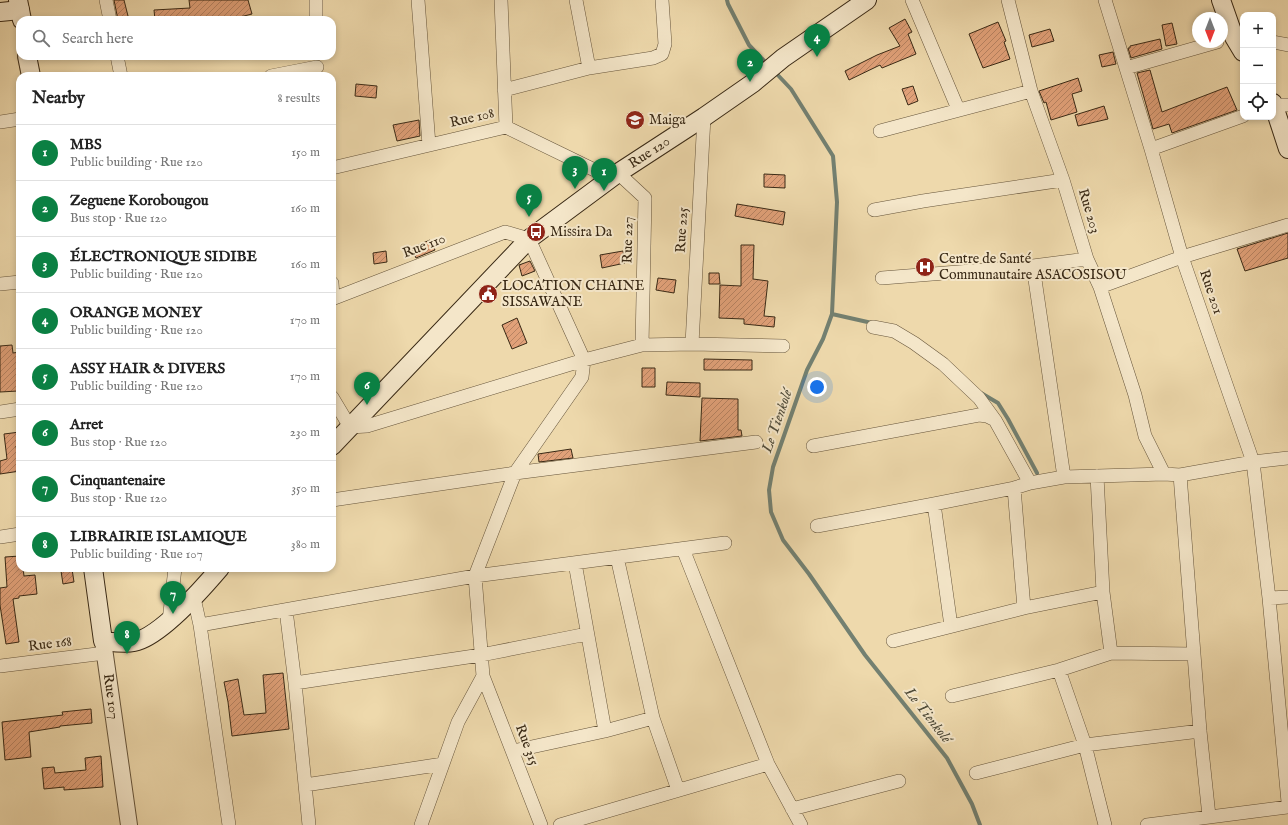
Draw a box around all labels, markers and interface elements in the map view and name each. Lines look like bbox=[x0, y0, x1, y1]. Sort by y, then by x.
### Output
north arrow bbox=[1192, 12, 1228, 48]
map controls bbox=[1240, 12, 1276, 120]
button: + bbox=[1240, 12, 1276, 48]
search box bbox=[16, 16, 336, 60]
pin: 4 bbox=[804, 24, 830, 57]
icon: search bbox=[30, 27, 52, 49]
text: Search here bbox=[62, 29, 133, 48]
button: − bbox=[1240, 48, 1276, 84]
pin: 2 bbox=[737, 49, 763, 82]
button: locate bbox=[1240, 84, 1276, 120]
text: Nearby bbox=[32, 88, 85, 109]
text: 8 results bbox=[277, 90, 320, 107]
street label: Rue 108 bbox=[448, 104, 496, 132]
school or university icon: Maiga bbox=[624, 109, 646, 131]
place label: Maiga bbox=[649, 111, 687, 129]
street label: Rue 120 bbox=[625, 132, 674, 173]
text: MBS bbox=[70, 135, 102, 154]
text: 1 bbox=[43, 144, 47, 161]
text: 150 m bbox=[291, 144, 320, 161]
text: Public building · Rue 120 bbox=[70, 154, 203, 171]
pin: 3 bbox=[562, 156, 588, 189]
pin: 1 bbox=[591, 158, 617, 191]
pin: 5 bbox=[516, 184, 542, 217]
street label: Rue 203 bbox=[1074, 186, 1104, 236]
text: Zeguene Korobougou bbox=[70, 191, 209, 210]
text: 2 bbox=[42, 200, 48, 217]
text: 160 m bbox=[290, 200, 320, 217]
street label: Rue 225 bbox=[672, 207, 692, 253]
text: Bus stop · Rue 120 bbox=[70, 210, 167, 227]
street label: Rue 227 bbox=[619, 216, 637, 264]
bus stop icon: Missira Da bbox=[525, 221, 547, 243]
place label: Missira Da bbox=[550, 223, 613, 241]
street label: Rue 110 bbox=[400, 230, 448, 262]
text: ÉLECTRONIQUE SIDIBE bbox=[70, 247, 257, 266]
place label: Centre de Santé Communautaire ASACOSISOU bbox=[939, 250, 1127, 284]
text: 3 bbox=[43, 256, 47, 273]
text: 160 m bbox=[290, 256, 320, 273]
hospital icon: Centre de Santé Communautaire ASACOSISOU bbox=[914, 256, 936, 278]
text: Public building · Rue 120 bbox=[70, 266, 203, 283]
street label: Rue 201 bbox=[1195, 267, 1227, 317]
place label: LOCATION CHAINE SISSAWANE bbox=[502, 277, 645, 311]
public building icon: LOCATION CHAINE SISSAWANE bbox=[477, 283, 499, 305]
text: ORANGE MONEY bbox=[70, 303, 202, 322]
text: 4 bbox=[42, 312, 48, 329]
text: 170 m bbox=[290, 312, 320, 329]
text: Public building · Rue 120 bbox=[70, 322, 203, 339]
text: ASSY HAIR & DIVERS bbox=[70, 359, 225, 378]
text: 5 bbox=[43, 368, 47, 385]
text: 170 m bbox=[290, 368, 320, 385]
pin: 6 bbox=[354, 372, 380, 405]
your location bbox=[807, 377, 827, 397]
text: Public building · Rue 120 bbox=[70, 378, 203, 395]
water label: Le Tienkolé bbox=[757, 384, 798, 456]
text: Arret bbox=[70, 415, 103, 434]
text: 6 bbox=[42, 424, 48, 441]
text: 230 m bbox=[290, 424, 320, 441]
text: Bus stop · Rue 120 bbox=[70, 434, 167, 451]
text: Cinquantenaire bbox=[70, 471, 165, 490]
text: 7 bbox=[42, 480, 48, 497]
text: 350 m bbox=[291, 480, 320, 497]
text: Bus stop · Rue 120 bbox=[70, 490, 167, 507]
text: LIBRAIRIE ISLAMIQUE bbox=[70, 527, 247, 546]
text: 8 bbox=[42, 536, 48, 553]
text: 380 m bbox=[291, 536, 320, 553]
text: Public building · Rue 107 bbox=[70, 546, 203, 563]
pin: 7 bbox=[160, 581, 186, 614]
pin: 8 bbox=[114, 621, 140, 654]
street label: Rue 168 bbox=[27, 632, 73, 656]
street label: Rue 107 bbox=[99, 672, 123, 720]
water label: Le Tienkolé bbox=[900, 683, 958, 749]
street label: Rue 315 bbox=[511, 722, 543, 768]

